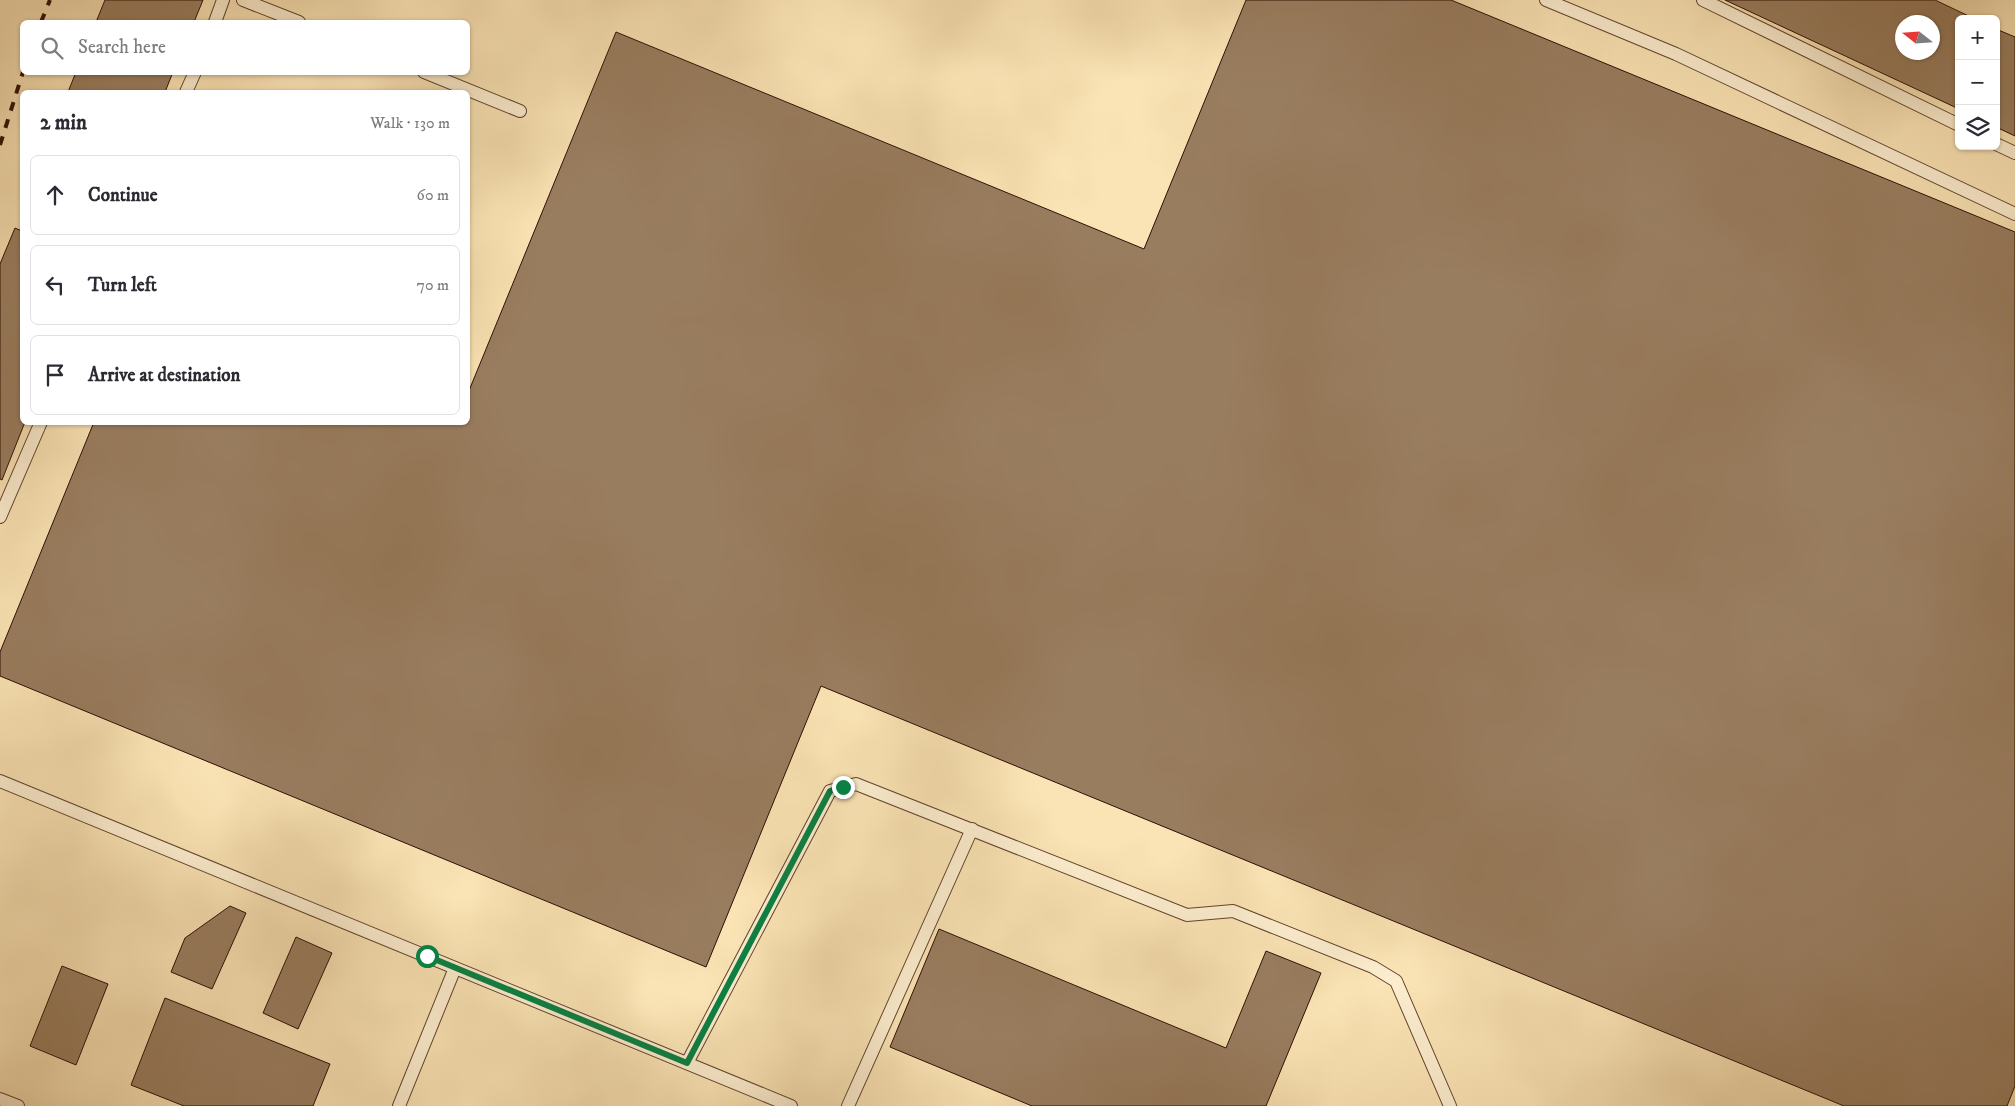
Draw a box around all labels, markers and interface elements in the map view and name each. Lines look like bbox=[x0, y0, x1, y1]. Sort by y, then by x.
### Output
north arrow bbox=[1895, 15, 1940, 60]
map controls bbox=[1955, 15, 2000, 150]
button: + bbox=[1955, 15, 2000, 60]
search box bbox=[20, 20, 470, 75]
icon: search bbox=[38, 34, 66, 62]
text: Search here bbox=[78, 36, 166, 59]
button: − bbox=[1955, 60, 2000, 105]
button: layers bbox=[1955, 105, 2000, 150]
text: 2 min bbox=[40, 110, 87, 136]
text: Walk · 130 m bbox=[370, 113, 450, 133]
icon: ahead bbox=[41, 181, 69, 209]
text: Continue bbox=[88, 184, 158, 207]
text: 60 m bbox=[417, 185, 449, 205]
icon: left bbox=[41, 271, 69, 299]
text: Turn left bbox=[88, 274, 157, 297]
text: 70 m bbox=[417, 275, 449, 295]
icon: arrive bbox=[41, 361, 69, 389]
text: Arrive at destination bbox=[88, 364, 240, 387]
route end bbox=[832, 776, 855, 799]
route start bbox=[416, 945, 439, 968]

